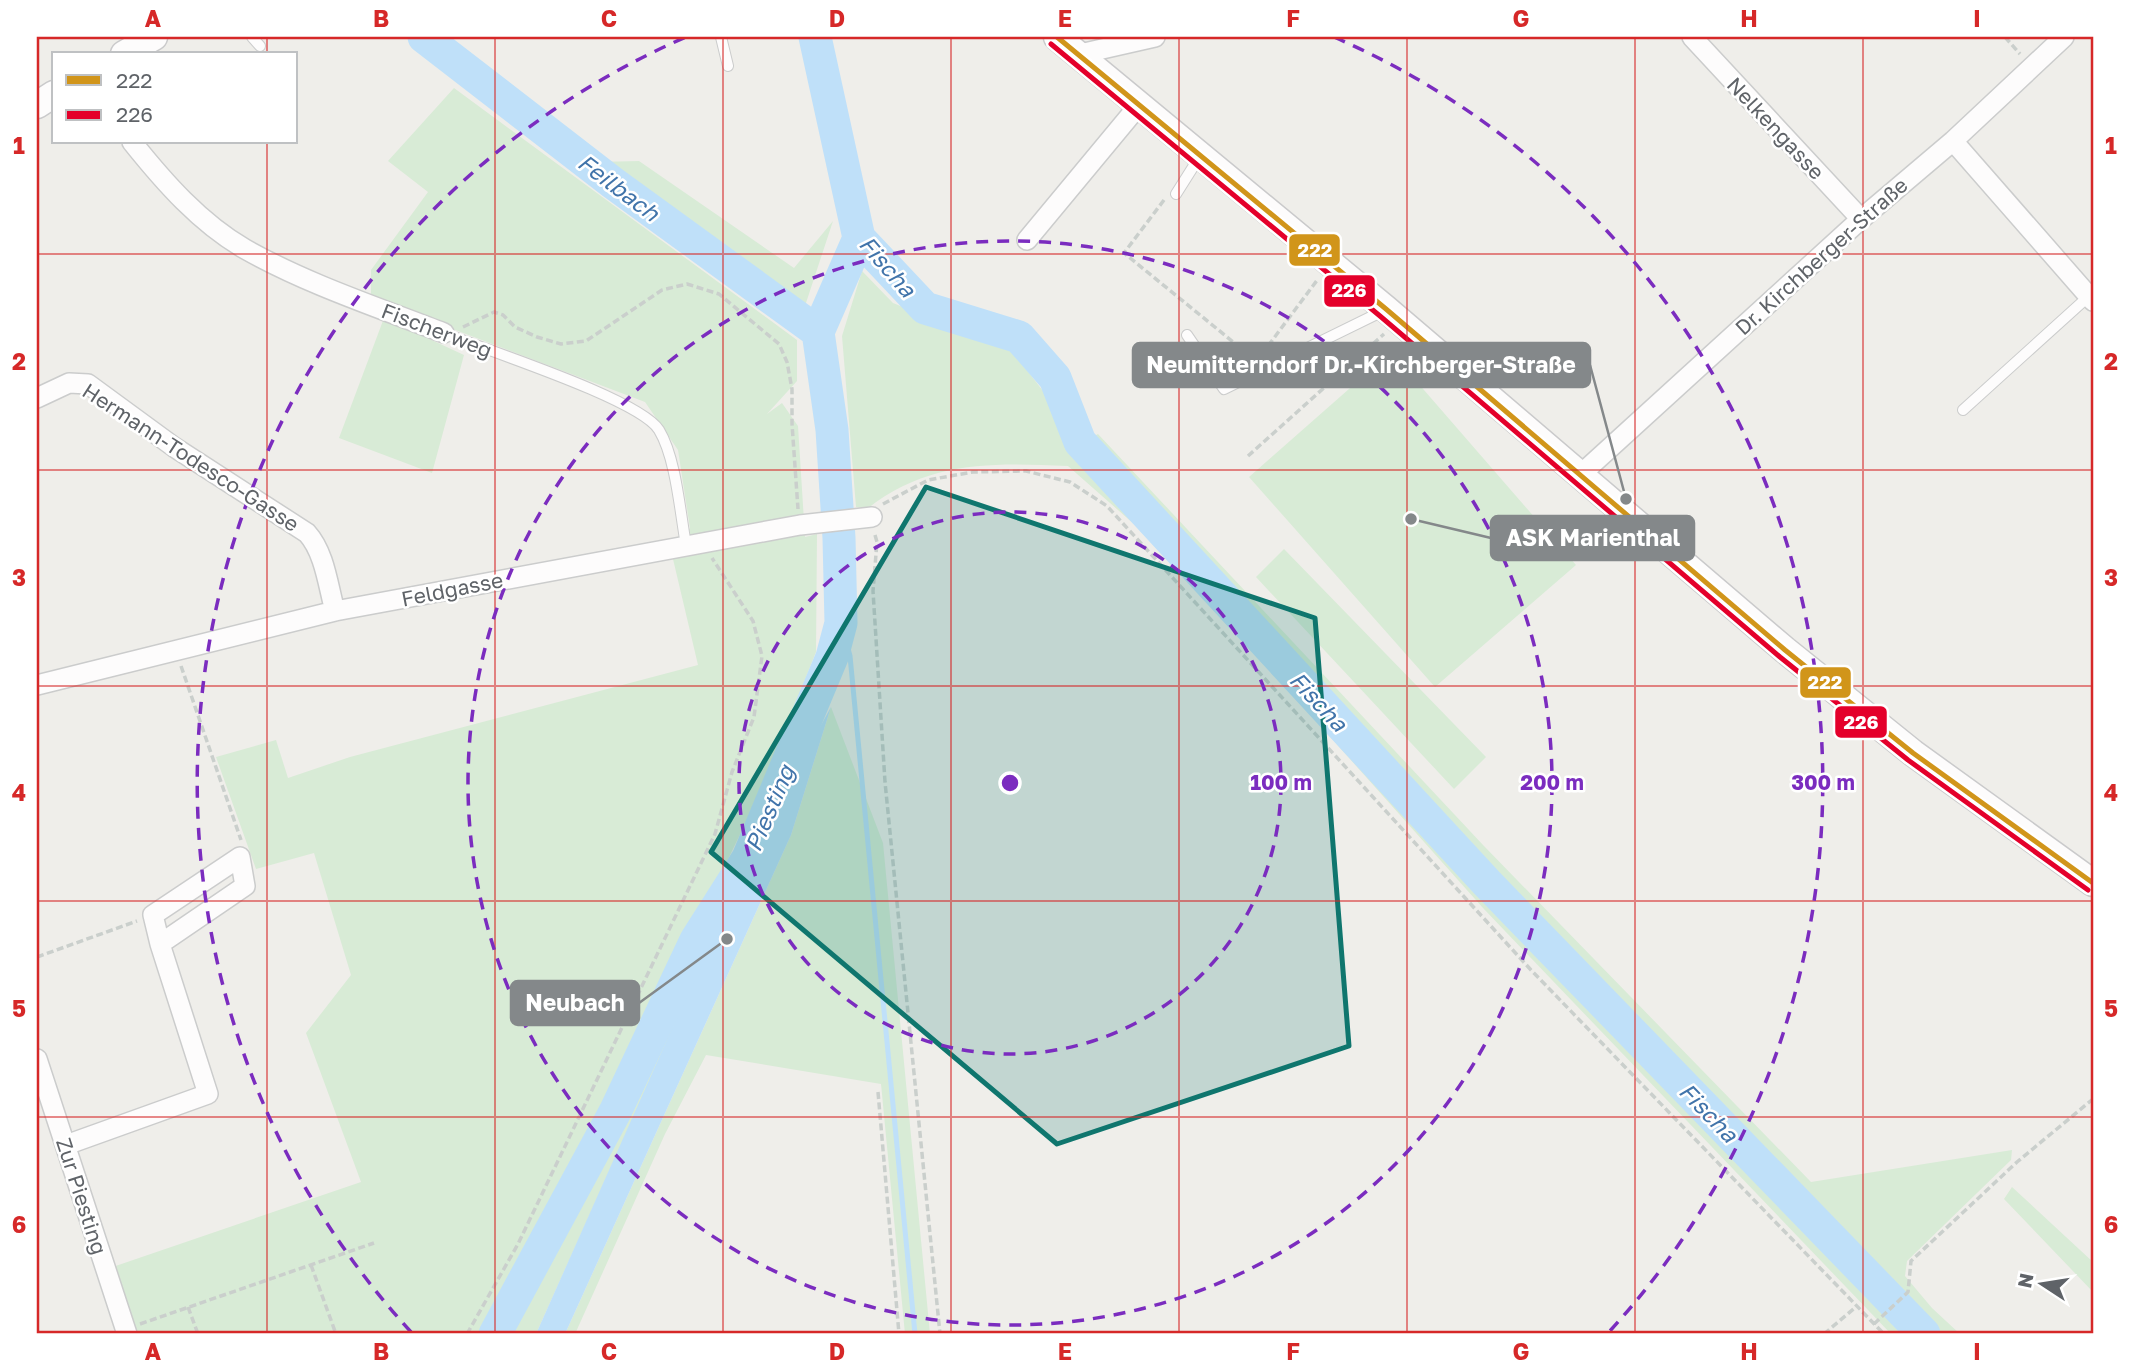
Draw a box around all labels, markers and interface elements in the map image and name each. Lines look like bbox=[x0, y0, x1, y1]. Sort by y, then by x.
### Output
text: A bbox=[145, 4, 162, 32]
text: B bbox=[373, 4, 389, 32]
text: C bbox=[601, 4, 617, 32]
text: D bbox=[829, 4, 845, 32]
text: E bbox=[1058, 4, 1072, 32]
text: F bbox=[1286, 4, 1300, 32]
text: G bbox=[1513, 4, 1529, 32]
text: H bbox=[1740, 4, 1758, 32]
text: I bbox=[1973, 4, 1981, 32]
legend bbox=[52, 52, 298, 144]
text: 222 bbox=[116, 67, 153, 93]
street label: Nelkengasse bbox=[1722, 71, 1830, 185]
text: 226 bbox=[116, 101, 153, 127]
text: 1 bbox=[13, 131, 25, 159]
text: 1 bbox=[2105, 131, 2117, 159]
water label: Feilbach bbox=[573, 147, 666, 227]
street label: Dr. Kirchberger-Straße bbox=[1729, 172, 1913, 340]
water label: Fischa bbox=[854, 230, 923, 303]
line badge: 222 bbox=[1288, 233, 1341, 267]
text: 222 bbox=[1298, 238, 1332, 261]
line badge: 226 bbox=[1323, 274, 1376, 308]
text: 226 bbox=[1331, 278, 1367, 301]
street label: Fischerweg bbox=[378, 297, 496, 363]
callout: Neumitterndorf Dr.-Kirchberger-Straße bbox=[1133, 343, 1590, 387]
text: 2 bbox=[12, 347, 26, 375]
text: 2 bbox=[2104, 347, 2118, 375]
text: Neumitterndorf Dr.-Kirchberger-Straße bbox=[1146, 350, 1576, 378]
street label: Hermann-Todesco-Gasse bbox=[78, 377, 304, 537]
callout: ASK Marienthal bbox=[1491, 516, 1694, 560]
text: ASK Marienthal bbox=[1506, 523, 1681, 551]
text: 3 bbox=[12, 563, 26, 591]
text: 3 bbox=[2104, 563, 2118, 591]
street label: Feldgasse bbox=[399, 566, 505, 612]
water label: Fischa bbox=[1284, 665, 1354, 738]
line badge: 222 bbox=[1799, 666, 1852, 699]
text: 222 bbox=[1808, 670, 1842, 693]
line badge: 226 bbox=[1834, 705, 1888, 739]
text: 226 bbox=[1843, 710, 1879, 733]
water label: Piesting bbox=[738, 759, 800, 855]
text: 100 m bbox=[1250, 769, 1312, 795]
text: 200 m bbox=[1520, 769, 1584, 795]
text: 300 m bbox=[1791, 769, 1855, 795]
centre of rings bbox=[998, 771, 1022, 795]
text: 4 bbox=[12, 778, 26, 806]
text: 4 bbox=[2104, 778, 2118, 806]
callout: Neubach bbox=[511, 981, 639, 1025]
text: Neubach bbox=[525, 988, 625, 1016]
text: 5 bbox=[12, 994, 26, 1022]
text: 5 bbox=[2104, 994, 2118, 1022]
water label: Fischa bbox=[1674, 1076, 1745, 1148]
street label: Zur Piesting bbox=[51, 1134, 113, 1258]
text: 6 bbox=[12, 1210, 26, 1238]
text: 6 bbox=[2104, 1210, 2118, 1238]
north arrow bbox=[2008, 1248, 2078, 1318]
text: N bbox=[2012, 1271, 2038, 1290]
text: A bbox=[145, 1337, 162, 1365]
text: B bbox=[373, 1337, 389, 1365]
text: C bbox=[601, 1337, 617, 1365]
text: D bbox=[829, 1337, 845, 1365]
text: E bbox=[1058, 1337, 1072, 1365]
text: F bbox=[1286, 1337, 1300, 1365]
text: G bbox=[1513, 1337, 1529, 1365]
text: H bbox=[1740, 1337, 1758, 1365]
text: I bbox=[1973, 1337, 1981, 1365]

